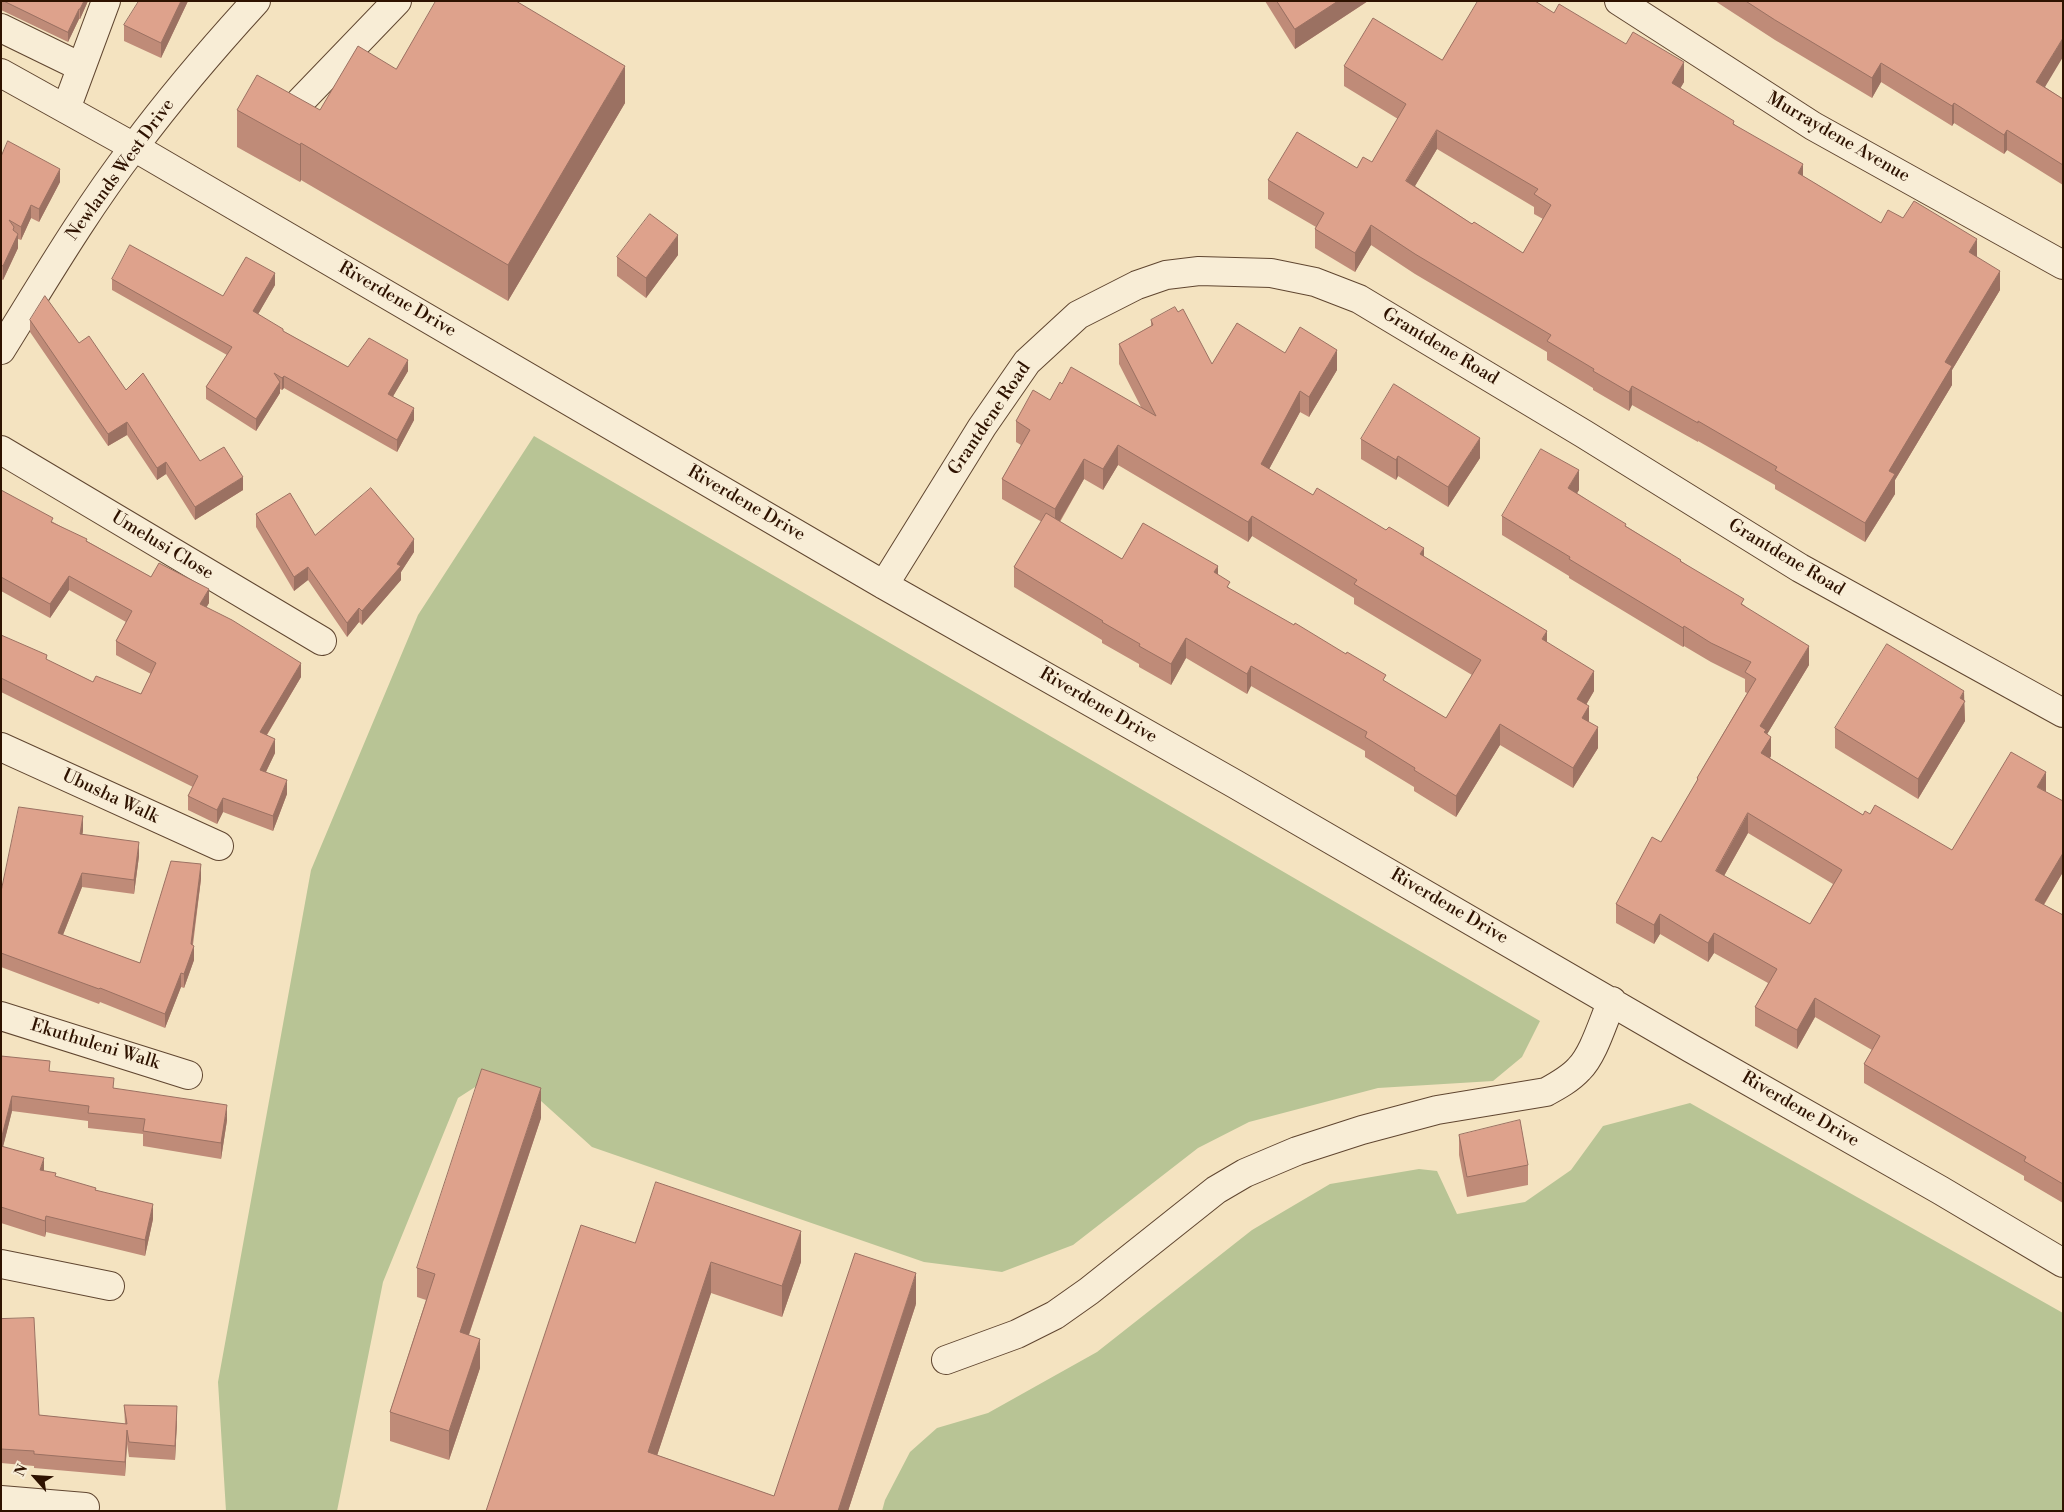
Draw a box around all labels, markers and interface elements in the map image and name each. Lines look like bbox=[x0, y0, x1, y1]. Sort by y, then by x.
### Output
street label: Murraydene Avenue bbox=[1763, 88, 1913, 188]
street label: Newlands West Drive bbox=[62, 95, 180, 245]
street label: Riverdene Drive bbox=[334, 258, 460, 342]
street label: Grantdene Road bbox=[1378, 304, 1502, 390]
street label: Grantdene Road bbox=[944, 358, 1036, 480]
street label: Riverdene Drive bbox=[683, 462, 809, 546]
street label: Umelusi Close bbox=[107, 507, 217, 585]
street label: Grantdene Road bbox=[1724, 515, 1848, 601]
street label: Riverdene Drive bbox=[1035, 664, 1161, 748]
street label: Ubusha Walk bbox=[58, 765, 162, 829]
street label: Riverdene Drive bbox=[1386, 865, 1512, 949]
street label: Ekuthuleni Walk bbox=[28, 1015, 162, 1075]
street label: Riverdene Drive bbox=[1737, 1068, 1863, 1152]
north arrow bbox=[10, 1452, 60, 1502]
text: N bbox=[11, 1462, 32, 1479]

